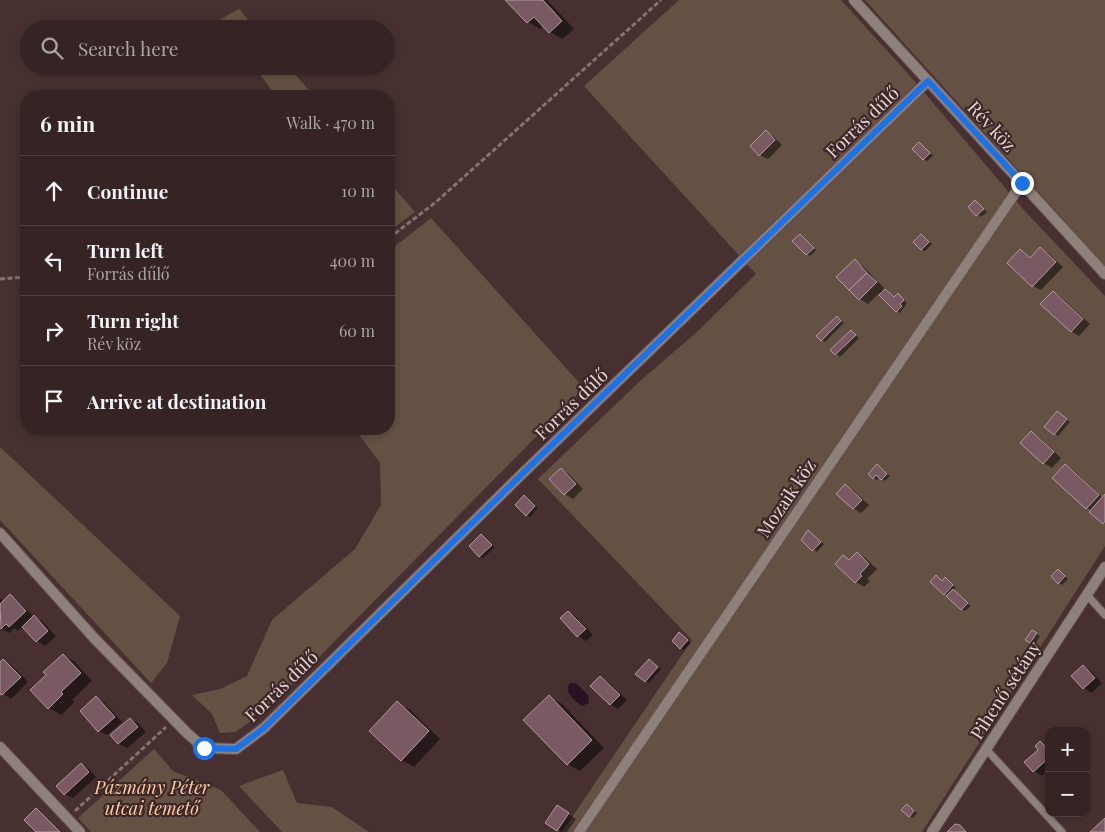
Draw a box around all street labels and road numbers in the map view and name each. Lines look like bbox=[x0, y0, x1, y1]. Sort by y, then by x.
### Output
street label: Forrás dűlő bbox=[820, 81, 904, 163]
street label: Rév köz bbox=[962, 96, 1022, 156]
street label: Forrás dűlő bbox=[529, 363, 613, 445]
street label: Mozaik köz bbox=[751, 454, 821, 542]
street label: Pihenő sétány bbox=[964, 636, 1046, 744]
street label: Forrás dűlő bbox=[239, 645, 323, 727]

